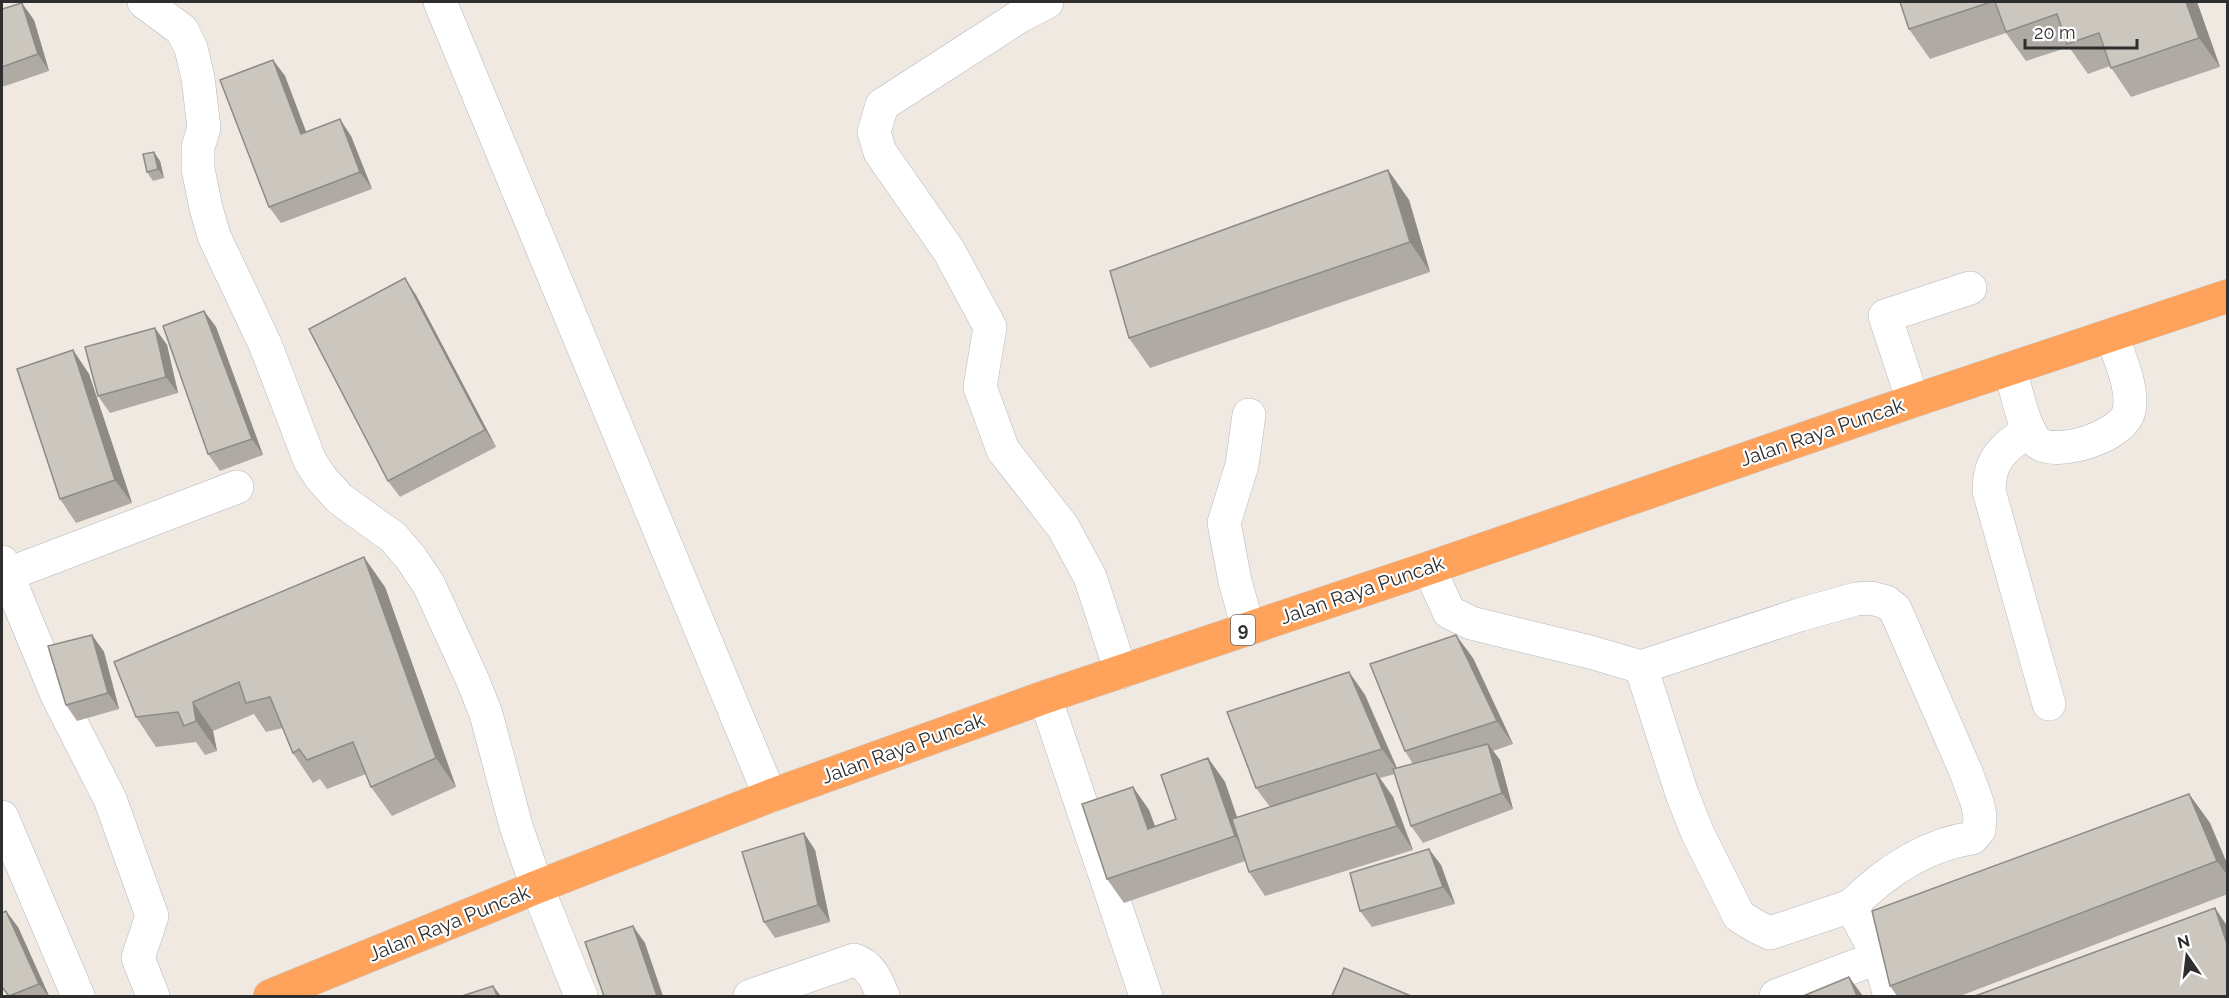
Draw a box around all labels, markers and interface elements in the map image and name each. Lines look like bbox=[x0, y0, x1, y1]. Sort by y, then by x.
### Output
scale bar bbox=[2025, 12, 2138, 50]
text: 20 m bbox=[2034, 22, 2076, 43]
street label: Jalan Raya Puncak bbox=[1737, 393, 1908, 471]
street label: Jalan Raya Puncak bbox=[1277, 551, 1448, 629]
road number: 9 bbox=[1231, 615, 1255, 645]
street label: Jalan Raya Puncak bbox=[818, 707, 988, 789]
street label: Jalan Raya Puncak bbox=[365, 880, 534, 966]
north arrow bbox=[2157, 926, 2217, 986]
text: N bbox=[2175, 931, 2192, 953]

